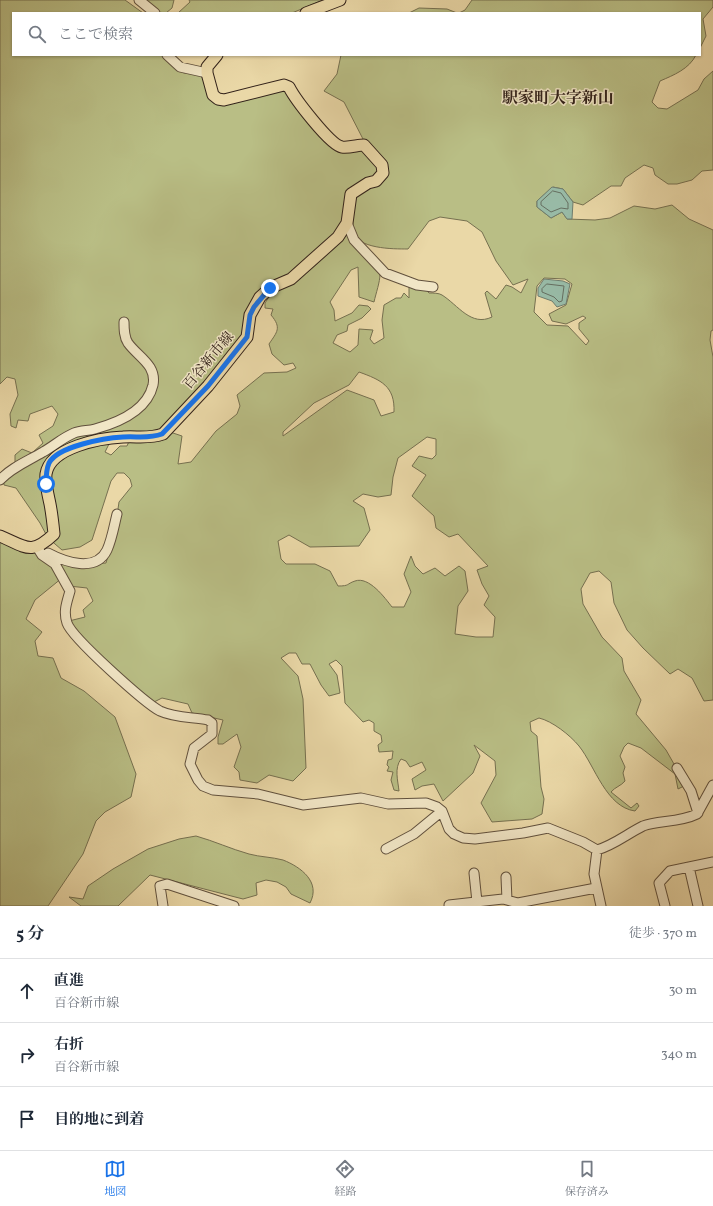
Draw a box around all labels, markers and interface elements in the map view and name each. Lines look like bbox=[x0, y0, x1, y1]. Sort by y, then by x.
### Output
search box bbox=[12, 12, 701, 56]
icon: search bbox=[26, 23, 48, 45]
text: ここで検索 bbox=[58, 25, 133, 46]
district label: 駅家町大字新山 bbox=[502, 88, 614, 110]
route end bbox=[261, 279, 279, 297]
street label: 百谷新市線 bbox=[179, 328, 239, 394]
route start bbox=[37, 475, 55, 493]
text: 5 分 bbox=[16, 923, 45, 946]
text: 徒歩 · 370 m bbox=[629, 925, 697, 943]
text: 直進 bbox=[54, 971, 84, 992]
icon: ahead bbox=[16, 980, 38, 1002]
text: 30 m bbox=[669, 982, 697, 1000]
text: 百谷新市線 bbox=[54, 995, 119, 1013]
text: 右折 bbox=[54, 1035, 84, 1056]
icon: right bbox=[16, 1044, 38, 1066]
text: 340 m bbox=[661, 1046, 697, 1064]
text: 百谷新市線 bbox=[54, 1059, 119, 1077]
icon: arrive bbox=[16, 1108, 38, 1130]
text: 目的地に到着 bbox=[54, 1110, 144, 1131]
tab: 地図 bbox=[104, 1158, 126, 1200]
tab: 経路 bbox=[334, 1158, 356, 1200]
tab: 保存済み bbox=[565, 1158, 609, 1200]

